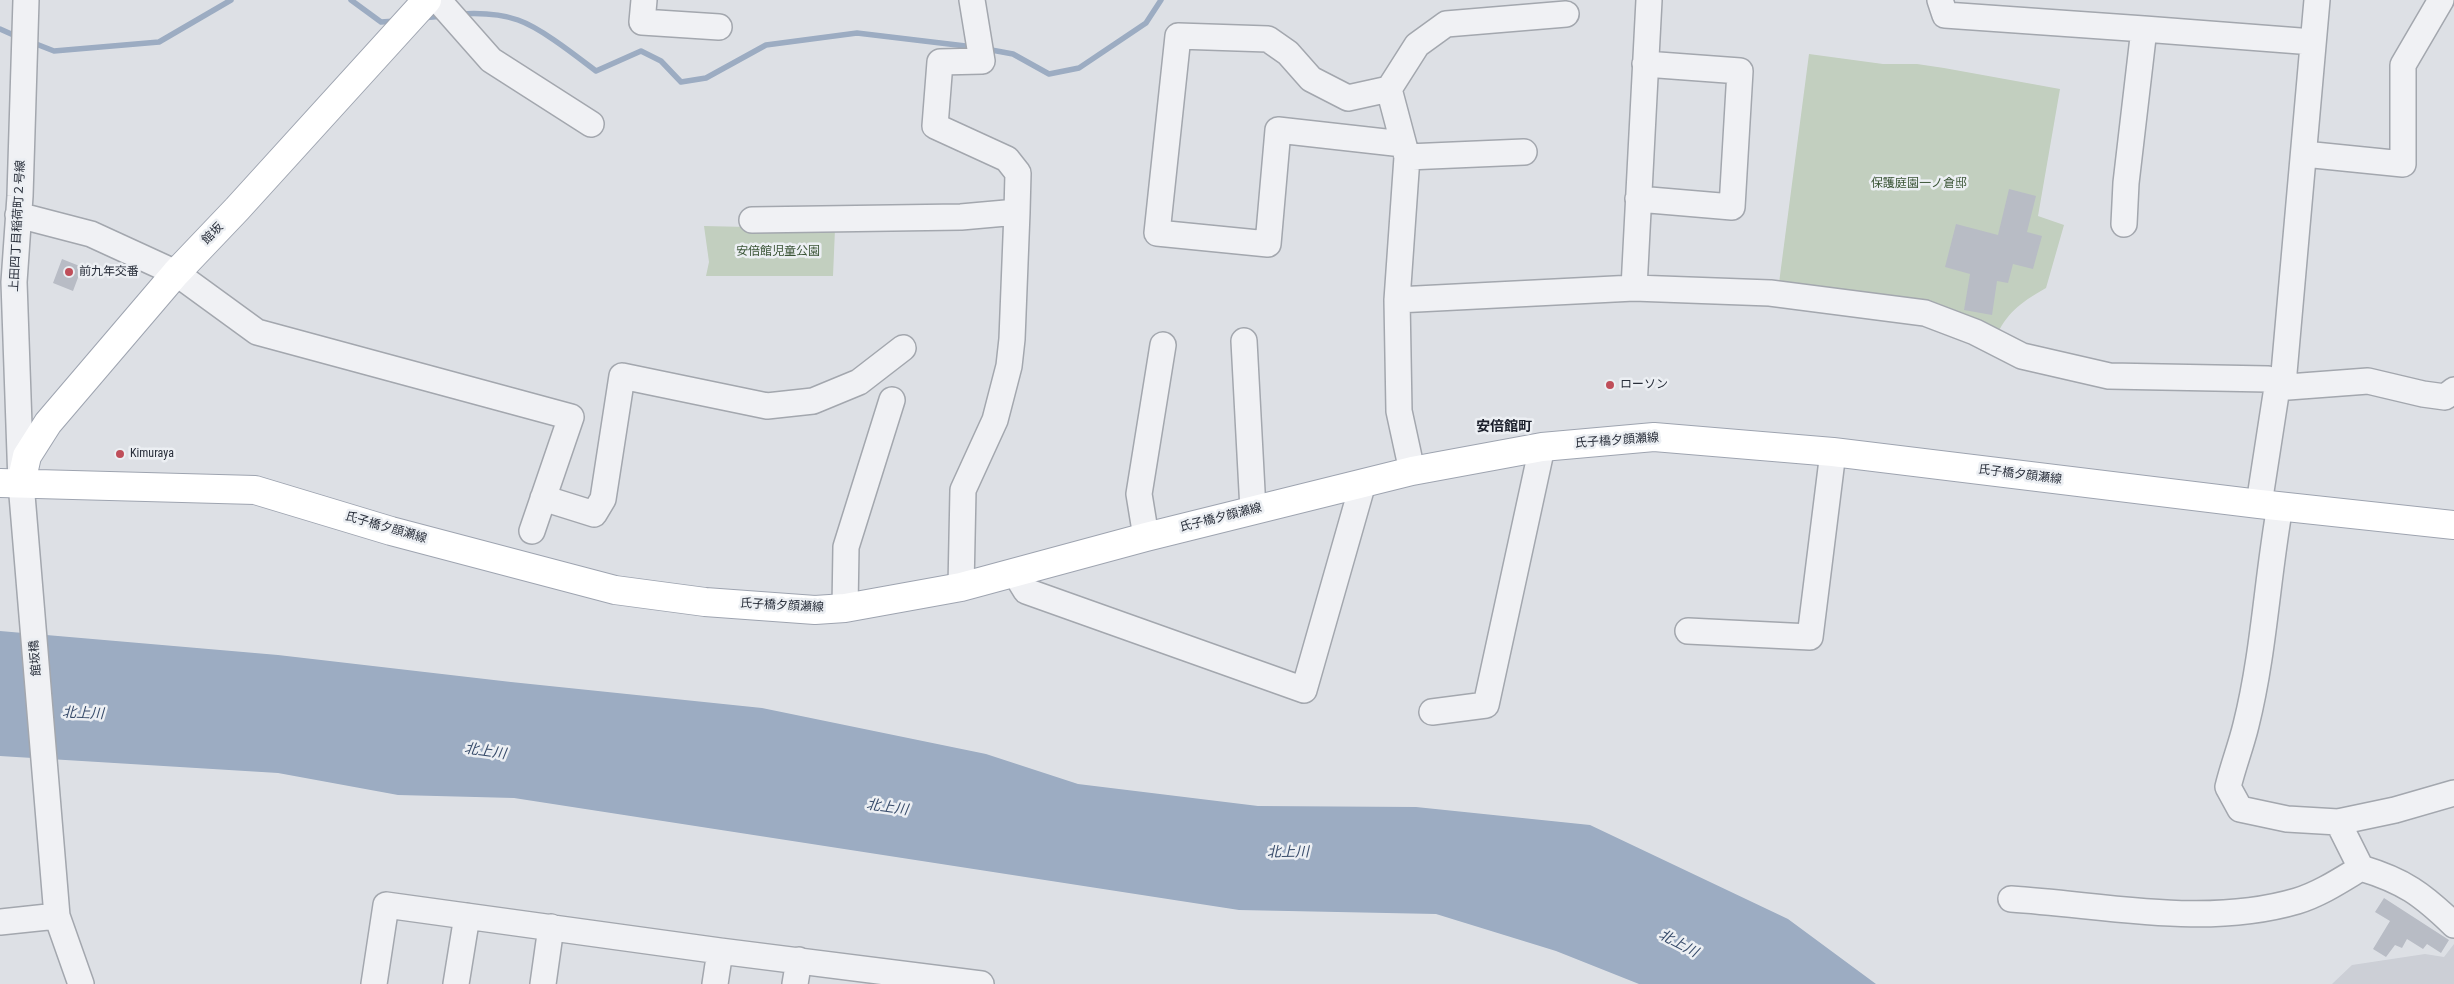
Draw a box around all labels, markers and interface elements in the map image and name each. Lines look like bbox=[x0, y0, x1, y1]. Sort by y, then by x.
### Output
street label: 上田四丁目稲荷町２号線 bbox=[7, 160, 29, 292]
park label: 保護庭園一ノ倉邸 bbox=[1871, 177, 1967, 191]
street label: 館坂 bbox=[199, 220, 227, 248]
park label: 安倍館児童公園 bbox=[736, 245, 820, 259]
place label: 前九年交番 bbox=[79, 265, 139, 279]
marker: 前九年交番 bbox=[63, 266, 75, 278]
place label: ローソン bbox=[1620, 378, 1668, 392]
marker: ローソン bbox=[1604, 379, 1616, 391]
district label: 安倍館町 bbox=[1476, 419, 1532, 435]
street label: 氏子橋夕顔瀬線 bbox=[1575, 431, 1659, 451]
place label: Kimuraya bbox=[130, 447, 174, 461]
marker: Kimuraya bbox=[114, 448, 126, 460]
street label: 氏子橋夕顔瀬線 bbox=[1977, 463, 2063, 487]
street label: 氏子橋夕顔瀬線 bbox=[1179, 501, 1263, 535]
street label: 氏子橋夕顔瀬線 bbox=[344, 510, 428, 546]
street label: 氏子橋夕顔瀬線 bbox=[740, 597, 824, 615]
street label: 館坂橋 bbox=[27, 639, 45, 677]
water label: 北上川 bbox=[62, 705, 104, 723]
water label: 北上川 bbox=[463, 741, 507, 763]
water label: 北上川 bbox=[865, 797, 909, 819]
water label: 北上川 bbox=[1267, 844, 1309, 862]
water label: 北上川 bbox=[1656, 927, 1700, 961]

